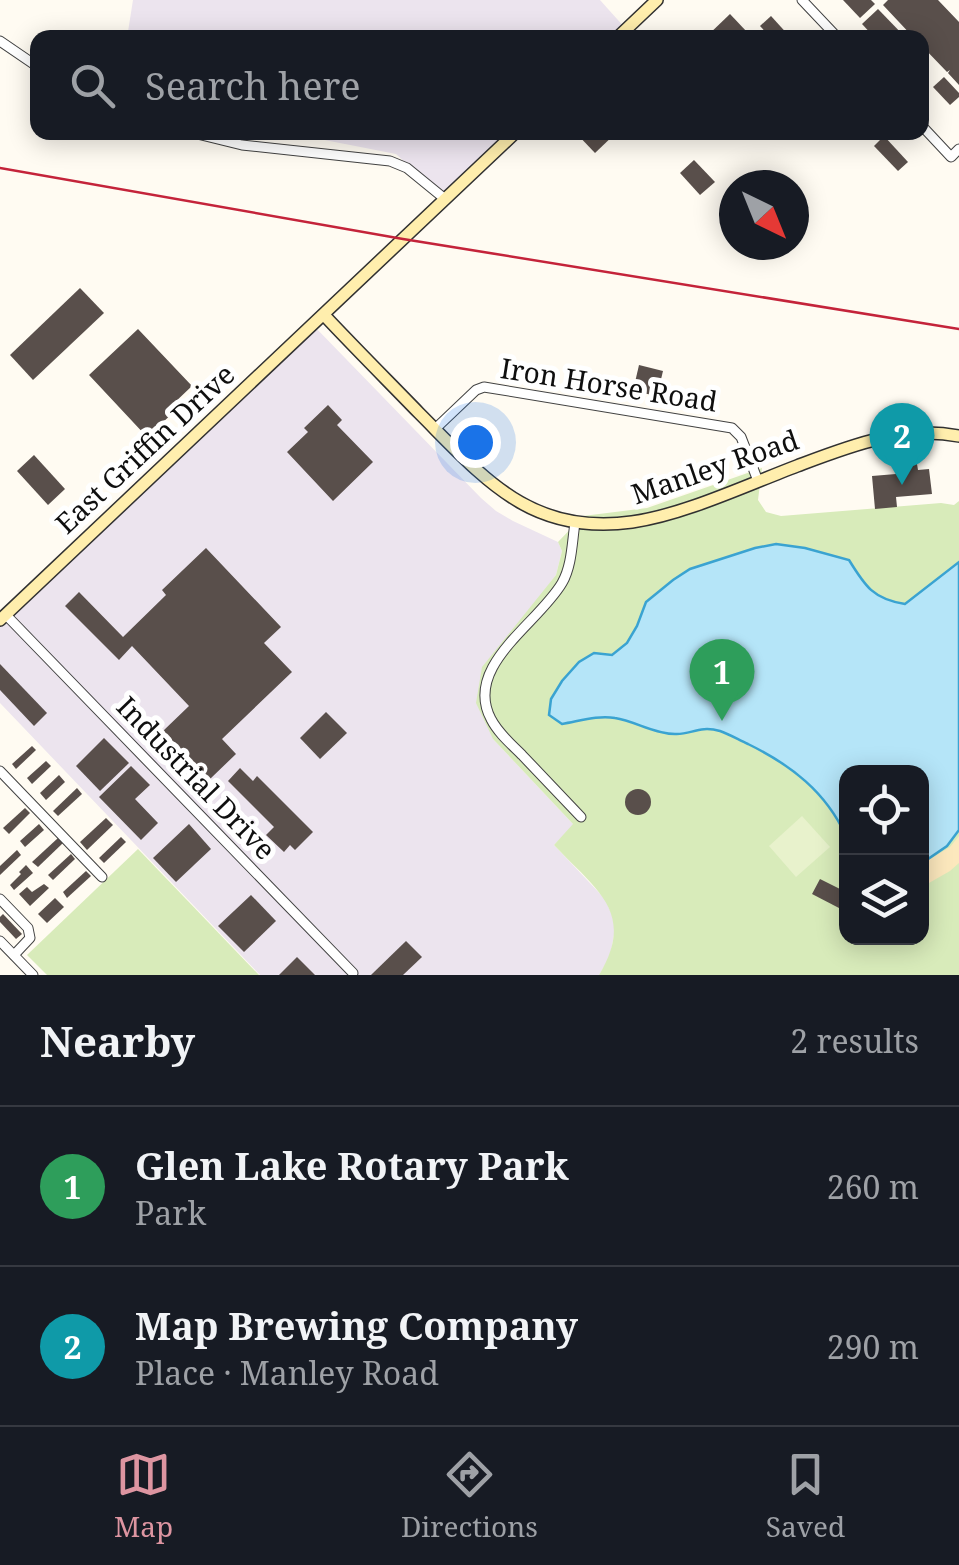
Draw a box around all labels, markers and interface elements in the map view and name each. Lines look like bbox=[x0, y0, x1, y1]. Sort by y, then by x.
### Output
search box bbox=[30, 30, 929, 140]
icon: search bbox=[65, 58, 120, 113]
text: Search here bbox=[145, 59, 361, 111]
north arrow bbox=[719, 170, 809, 260]
street label: Iron Horse Road bbox=[498, 348, 720, 420]
street label: East Griffin Drive bbox=[46, 355, 242, 541]
pin: 2 bbox=[870, 402, 934, 485]
your location bbox=[450, 417, 501, 468]
street label: Manley Road bbox=[626, 420, 803, 512]
pin: 1 bbox=[690, 638, 754, 721]
street label: Industrial Drive bbox=[109, 687, 284, 867]
map controls bbox=[839, 765, 929, 945]
button: locate bbox=[839, 765, 929, 855]
button: layers bbox=[839, 855, 929, 945]
text: Nearby bbox=[40, 1012, 195, 1069]
text: 2 results bbox=[790, 1019, 919, 1062]
text: Glen Lake Rotary Park bbox=[135, 1139, 569, 1191]
text: 1 bbox=[63, 1165, 82, 1208]
text: 260 m bbox=[827, 1165, 919, 1208]
text: Park bbox=[135, 1191, 206, 1234]
text: Map Brewing Company bbox=[135, 1299, 578, 1351]
text: 2 bbox=[63, 1325, 82, 1368]
text: 290 m bbox=[827, 1325, 919, 1368]
text: Place · Manley Road bbox=[135, 1351, 439, 1394]
tab: Map bbox=[114, 1447, 173, 1545]
tab: Directions bbox=[401, 1447, 538, 1545]
tab: Saved bbox=[766, 1447, 845, 1545]

